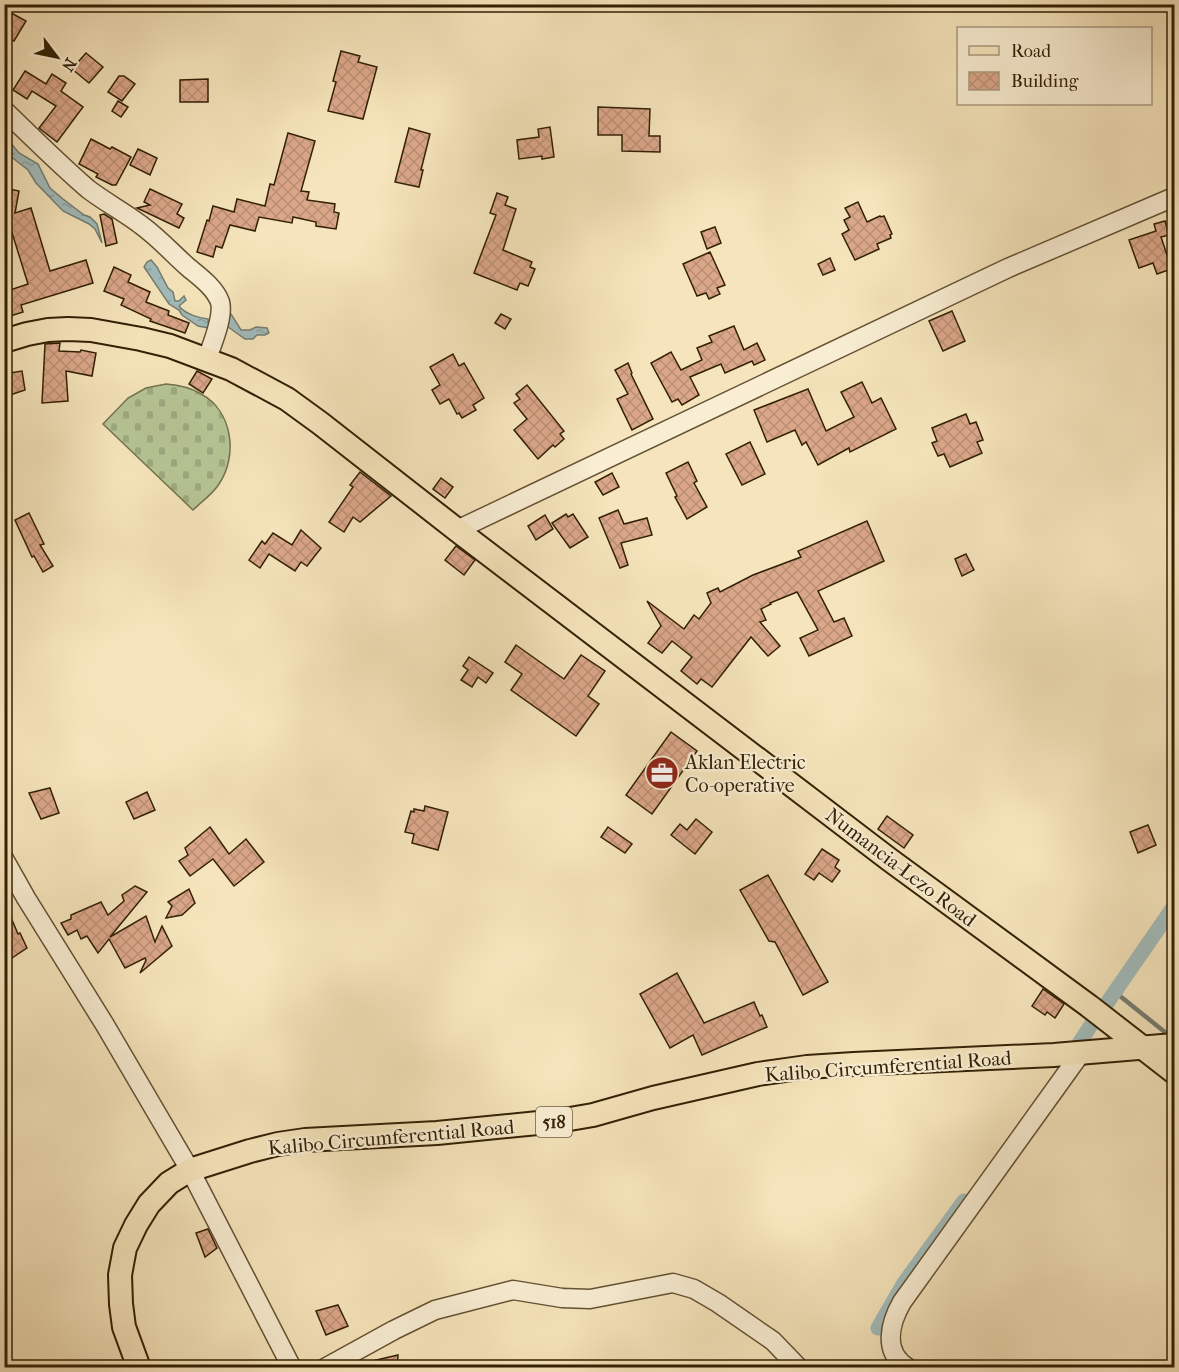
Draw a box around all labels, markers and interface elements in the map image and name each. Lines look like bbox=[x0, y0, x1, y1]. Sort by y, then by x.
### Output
north arrow bbox=[27, 27, 87, 87]
legend bbox=[957, 27, 1152, 105]
text: Road bbox=[1011, 41, 1051, 62]
text: N bbox=[58, 55, 81, 76]
text: Building bbox=[1011, 71, 1079, 92]
place label: Aklan Electric Co-operative bbox=[684, 751, 806, 797]
office icon: Aklan Electric Co-operative bbox=[644, 755, 680, 791]
street label: Numancia-Lezo Road bbox=[821, 803, 981, 932]
street label: Kalibo Circumferential Road bbox=[764, 1046, 1013, 1087]
road number: 518 bbox=[536, 1107, 572, 1137]
street label: Kalibo Circumferential Road bbox=[267, 1115, 516, 1160]

